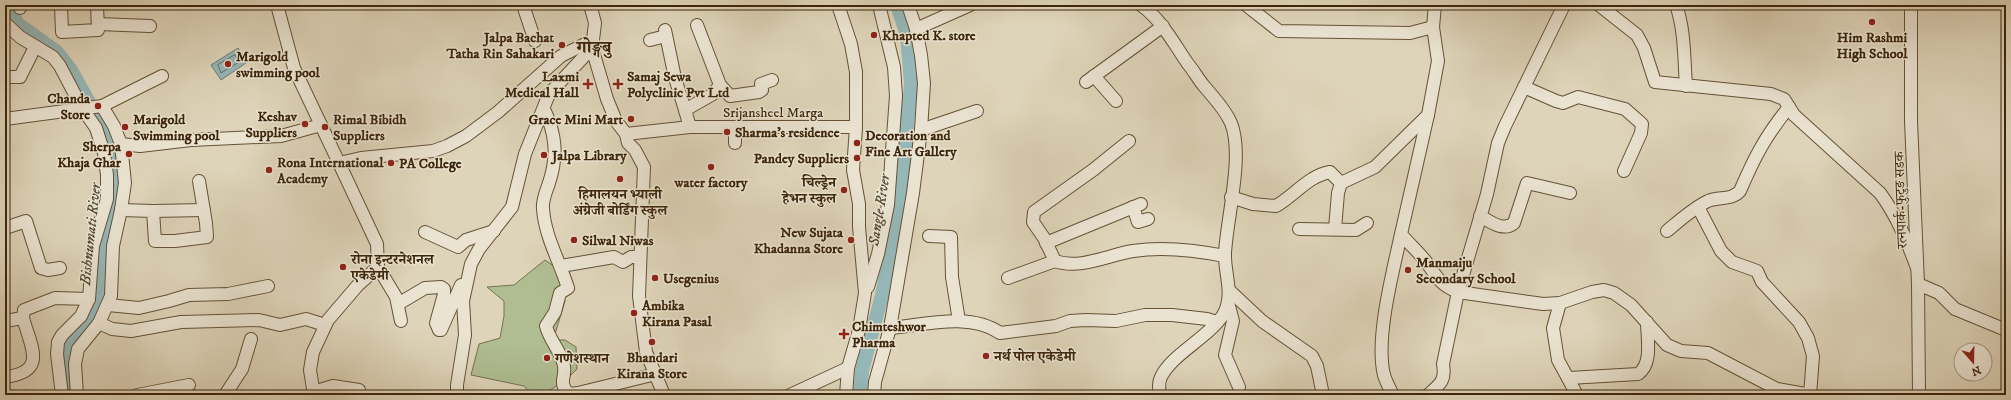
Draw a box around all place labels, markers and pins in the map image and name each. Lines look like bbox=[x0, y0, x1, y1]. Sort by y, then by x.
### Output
marker: Him Rashmi High School bbox=[1867, 17, 1877, 27]
place label: Khapted K. store bbox=[882, 27, 976, 45]
place label: Jalpa Bachat Tatha Rin Sahakari bbox=[445, 29, 555, 63]
place label: Him Rashmi High School bbox=[1837, 29, 1908, 63]
marker: Khapted K. store bbox=[869, 30, 879, 40]
marker: Jalpa Bachat Tatha Rin Sahakari bbox=[557, 40, 567, 50]
place label: Marigold swimming pool bbox=[236, 48, 321, 82]
marker: Marigold swimming pool bbox=[223, 59, 233, 69]
place label: Laxmi Medical Hall bbox=[505, 68, 580, 102]
place label: Samaj Sewa Polyclinic Pvt Ltd bbox=[627, 68, 730, 102]
marker: Laxmi Medical Hall bbox=[582, 78, 594, 90]
marker: Samaj Sewa Polyclinic Pvt Ltd bbox=[612, 78, 624, 90]
place label: Chanda Store bbox=[47, 90, 91, 124]
marker: Chanda Store bbox=[93, 101, 103, 111]
place label: Keshav Suppliers bbox=[245, 108, 298, 142]
place label: Marigold Swimming pool bbox=[133, 111, 220, 145]
place label: Rimal Bibidh Suppliers bbox=[333, 111, 407, 145]
place label: Grace Mini Mart bbox=[528, 111, 624, 129]
marker: Grace Mini Mart bbox=[626, 114, 636, 124]
marker: Keshav Suppliers bbox=[300, 119, 310, 129]
marker: Marigold Swimming pool bbox=[120, 122, 130, 132]
marker: Rimal Bibidh Suppliers bbox=[320, 122, 330, 132]
place label: Sharma's residence bbox=[735, 124, 840, 142]
marker: Sharma's residence bbox=[722, 127, 732, 137]
place label: Decoration and Fine Art Gallery bbox=[865, 127, 957, 161]
place label: Sherpa Khaja Ghar bbox=[57, 138, 122, 172]
marker: Decoration and Fine Art Gallery bbox=[852, 138, 862, 148]
place label: Jalpa Library bbox=[550, 147, 627, 165]
marker: Sherpa Khaja Ghar bbox=[124, 149, 134, 159]
marker: Jalpa Library bbox=[539, 150, 549, 160]
place label: Pandey Suppliers bbox=[754, 150, 849, 168]
marker: Pandey Suppliers bbox=[852, 153, 862, 163]
place label: Rona International Academy bbox=[276, 154, 384, 188]
place label: PA College bbox=[399, 155, 462, 173]
marker: PA College bbox=[386, 158, 396, 168]
marker: water factory bbox=[706, 162, 716, 172]
marker: Rona International Academy bbox=[264, 165, 274, 175]
marker: हिमालयन भ्याली अंग्रेजी बोर्डिंग स्कुल bbox=[615, 174, 625, 184]
place label: water factory bbox=[674, 174, 748, 192]
place label: चिल्ड्रेन हेभन स्कुल bbox=[781, 174, 837, 208]
marker: चिल्ड्रेन हेभन स्कुल bbox=[839, 185, 849, 195]
place label: हिमालयन भ्याली अंग्रेजी बोर्डिंग स्कुल bbox=[573, 186, 668, 220]
place label: New Sujata Khadanna Store bbox=[754, 224, 844, 258]
place label: Silwal Niwas bbox=[582, 232, 654, 250]
marker: Silwal Niwas bbox=[569, 235, 579, 245]
marker: New Sujata Khadanna Store bbox=[846, 235, 856, 245]
place label: रोना इन्टरनेशनल एकेडेमी bbox=[350, 251, 435, 285]
place label: Manmaiju Secondary School bbox=[1416, 254, 1516, 288]
marker: रोना इन्टरनेशनल एकेडेमी bbox=[338, 262, 348, 272]
marker: Manmaiju Secondary School bbox=[1403, 265, 1413, 275]
place label: Usegenius bbox=[663, 270, 719, 288]
marker: Usegenius bbox=[650, 273, 660, 283]
place label: Ambika Kirana Pasal bbox=[641, 297, 713, 331]
marker: Ambika Kirana Pasal bbox=[629, 308, 639, 318]
place label: Chimteshwor Pharma bbox=[852, 318, 927, 352]
marker: Chimteshwor Pharma bbox=[839, 329, 849, 339]
marker: Bhandari Kirana Store bbox=[647, 337, 657, 347]
place label: नर्थ पोल एकेडेमी bbox=[993, 348, 1077, 366]
place label: Bhandari Kirana Store bbox=[617, 349, 687, 383]
place label: गणेशस्थान bbox=[554, 350, 610, 368]
marker: नर्थ पोल एकेडेमी bbox=[981, 351, 991, 361]
marker: गणेशस्थान bbox=[542, 353, 552, 363]

